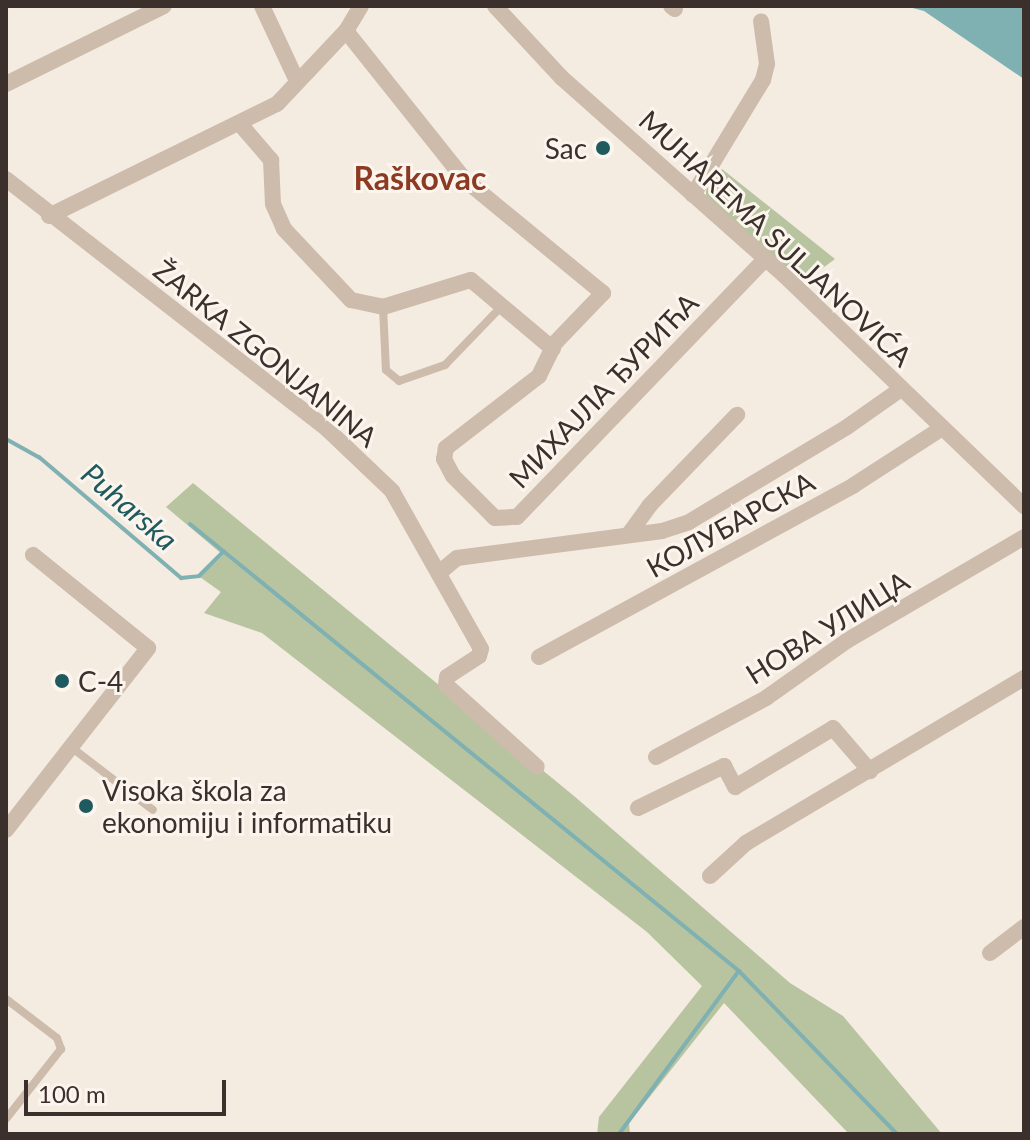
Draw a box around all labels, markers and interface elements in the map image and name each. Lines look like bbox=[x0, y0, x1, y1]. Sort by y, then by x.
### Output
street label: MUHAREMA SULJANOVIĆA bbox=[632, 103, 920, 373]
place label: Sac bbox=[545, 131, 587, 165]
marker: Sac bbox=[594, 139, 612, 157]
district label: Raškovac bbox=[354, 159, 486, 197]
street label: ŽARKA ZGONJANINA bbox=[147, 252, 385, 454]
street label: МИХАЈЛА ЂУРИЋА bbox=[501, 286, 705, 494]
water label: Puharska bbox=[75, 455, 185, 557]
street label: КОЛУБАРСКА bbox=[640, 464, 820, 584]
street label: НОВА УЛИЦА bbox=[739, 563, 915, 691]
place label: C-4 bbox=[78, 664, 123, 698]
marker: C-4 bbox=[53, 672, 71, 690]
place label: Visoka škola za ekonomiju i informatiku bbox=[102, 773, 392, 839]
marker: Visoka škola za ekonomiju i informatiku bbox=[77, 797, 95, 815]
scale bar bbox=[28, 1064, 230, 1114]
text: 100 m bbox=[38, 1079, 106, 1108]

